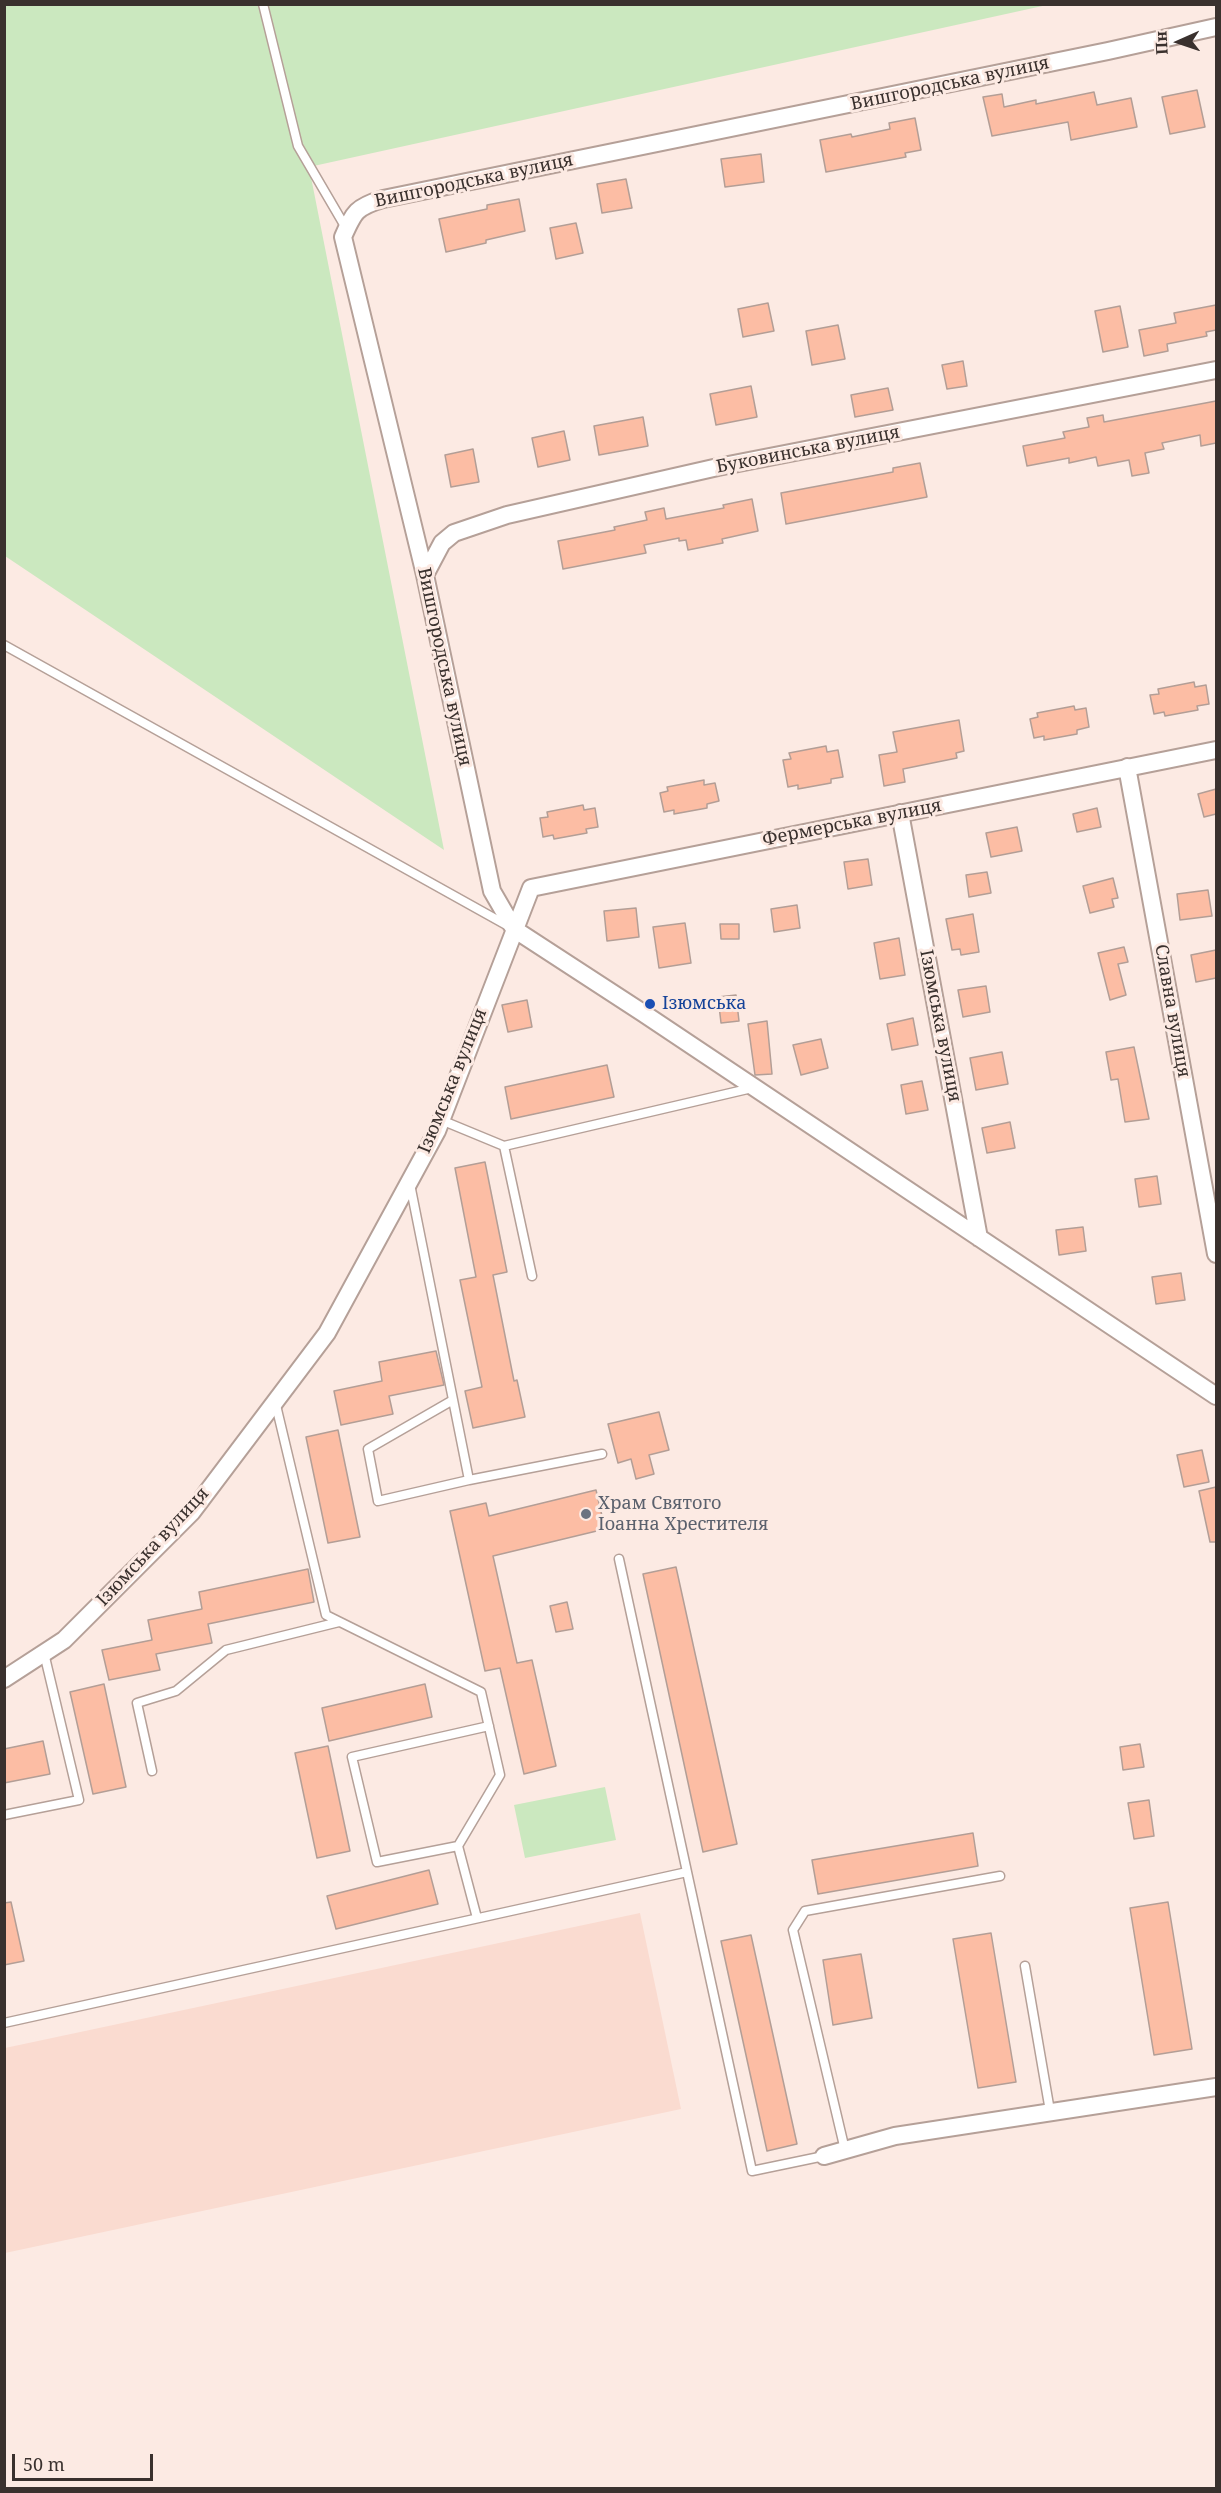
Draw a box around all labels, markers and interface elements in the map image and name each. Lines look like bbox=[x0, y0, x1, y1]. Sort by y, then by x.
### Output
north arrow bbox=[1149, 12, 1209, 72]
text: Пн bbox=[1149, 31, 1173, 55]
street label: Вишгородська вулиця bbox=[849, 52, 1051, 116]
street label: Вишгородська вулиця bbox=[373, 149, 575, 213]
street label: Буковинська вулиця bbox=[714, 422, 902, 478]
street label: Вишгородська вулиця bbox=[412, 566, 476, 768]
street label: Фермерська вулиця bbox=[761, 795, 943, 851]
street label: Славна вулиця bbox=[1150, 943, 1194, 1079]
street label: Ізюмська вулиця bbox=[915, 948, 965, 1104]
place label: Ізюмська bbox=[662, 993, 746, 1015]
marker: Ізюмська bbox=[643, 997, 657, 1011]
street label: Ізюмська вулиця bbox=[414, 1005, 492, 1157]
street label: Ізюмська вулиця bbox=[92, 1483, 214, 1611]
place label: Храм Святого Іоанна Хрестителя bbox=[598, 1493, 768, 1536]
marker: Храм Святого Іоанна Хрестителя bbox=[579, 1507, 593, 1521]
scale bar bbox=[15, 2442, 156, 2480]
text: 50 m bbox=[23, 2452, 65, 2476]

